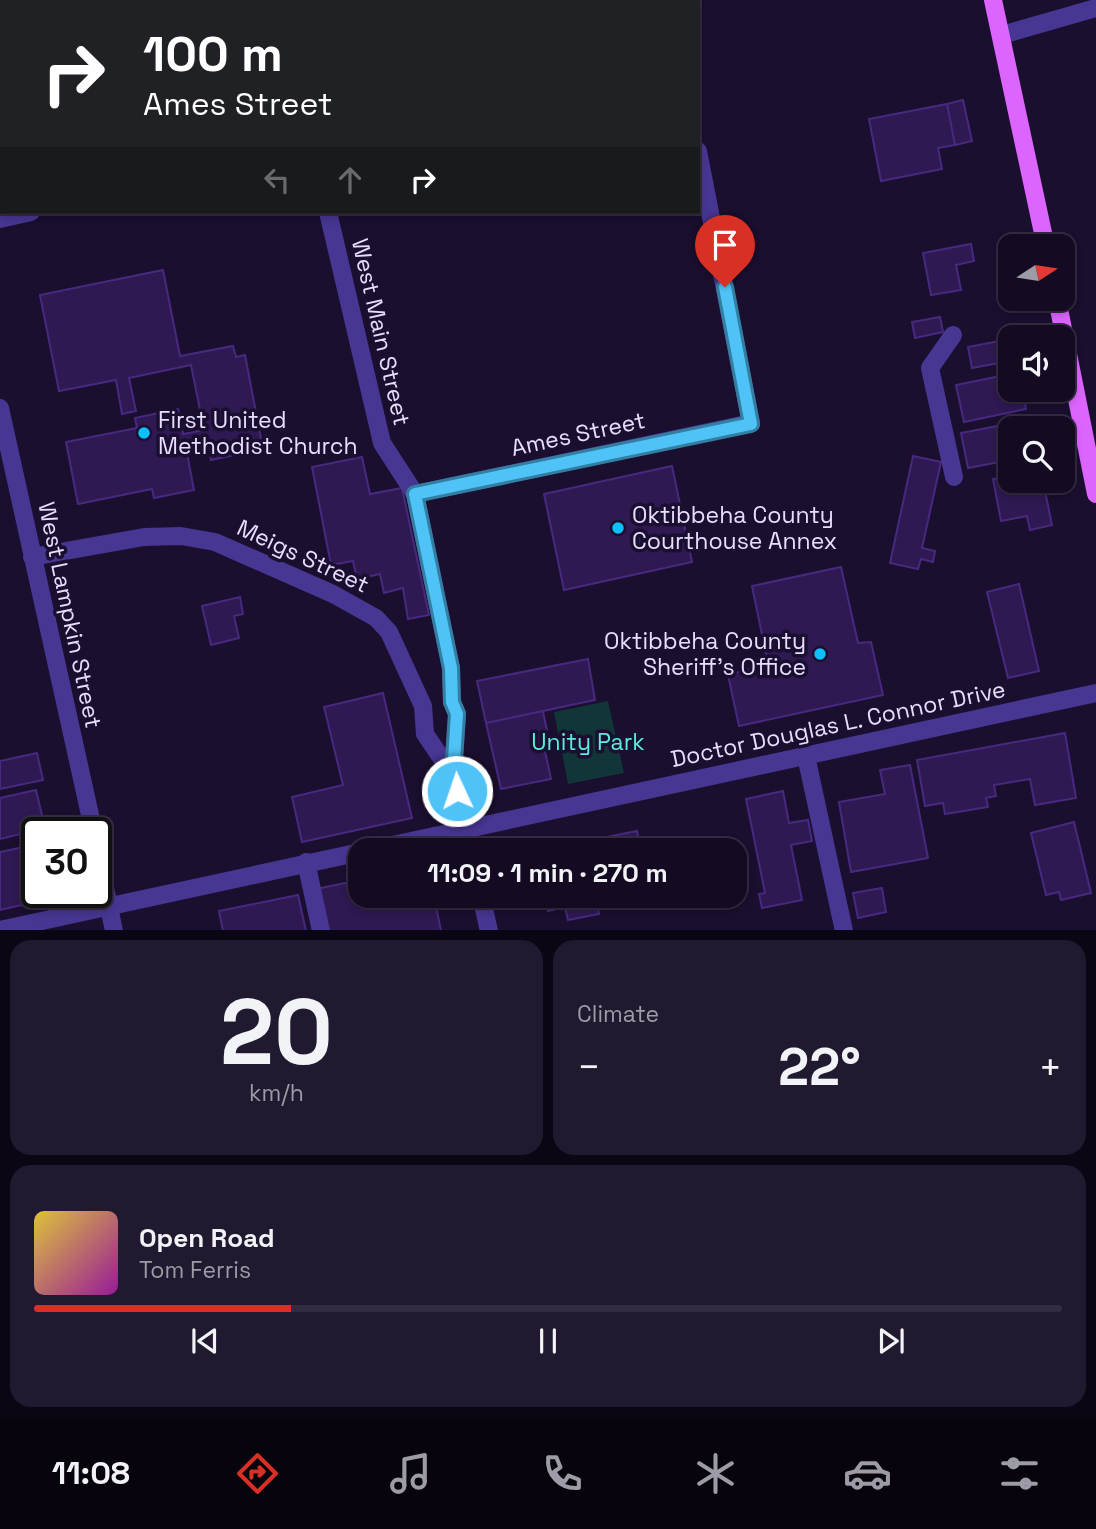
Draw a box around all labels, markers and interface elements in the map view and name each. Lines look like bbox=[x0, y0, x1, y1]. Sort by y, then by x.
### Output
text: 100 m bbox=[143, 23, 283, 85]
icon: right bbox=[28, 28, 119, 119]
text: Ames Street bbox=[143, 84, 333, 124]
icon: left bbox=[258, 161, 296, 199]
icon: ahead bbox=[331, 161, 369, 199]
icon: right bbox=[404, 161, 442, 199]
pin bbox=[695, 215, 755, 287]
icon: arrive bbox=[706, 226, 744, 264]
north arrow bbox=[998, 234, 1074, 312]
map controls bbox=[998, 234, 1075, 493]
street label: West Main Street bbox=[345, 236, 417, 428]
button: sound bbox=[998, 325, 1075, 402]
place label: First United Methodist Church bbox=[158, 405, 358, 461]
street label: Ames Street bbox=[508, 405, 648, 463]
button: search bbox=[998, 416, 1075, 493]
marker: First United Methodist Church bbox=[136, 425, 152, 441]
street label: West Lampkin Street bbox=[31, 499, 109, 731]
place label: Oktibbeha County Courthouse Annex bbox=[632, 500, 837, 556]
street label: Meigs Street bbox=[232, 512, 374, 600]
marker: Oktibbeha County Courthouse Annex bbox=[610, 520, 626, 536]
place label: Oktibbeha County Sheriff's Office bbox=[604, 626, 806, 682]
marker: Oktibbeha County Sheriff's Office bbox=[812, 646, 828, 662]
street label: Doctor Douglas L. Connor Drive bbox=[668, 674, 1008, 774]
park label: Unity Park bbox=[531, 727, 645, 757]
position arrow bbox=[420, 754, 494, 828]
speed limit sign: 30 bbox=[21, 817, 112, 908]
text: 11:09 · 1 min · 270 m bbox=[427, 856, 668, 890]
text: 20 bbox=[220, 974, 333, 1091]
text: Climate bbox=[577, 999, 659, 1029]
text: 22° bbox=[778, 1034, 861, 1100]
text: − bbox=[577, 1043, 601, 1091]
text: + bbox=[1038, 1043, 1062, 1091]
text: km/h bbox=[249, 1078, 304, 1108]
text: Open Road bbox=[139, 1221, 275, 1255]
text: Tom Ferris bbox=[139, 1255, 251, 1285]
icon: previous bbox=[186, 1322, 224, 1360]
icon: pause bbox=[529, 1322, 567, 1360]
icon: next bbox=[872, 1322, 910, 1360]
icon: directions bbox=[233, 1449, 282, 1498]
icon: music bbox=[386, 1449, 435, 1498]
icon: phone bbox=[538, 1449, 587, 1498]
icon: climate bbox=[691, 1449, 740, 1498]
icon: car bbox=[843, 1449, 892, 1498]
icon: filters bbox=[995, 1449, 1044, 1498]
text: 11:08 bbox=[52, 1453, 130, 1493]

